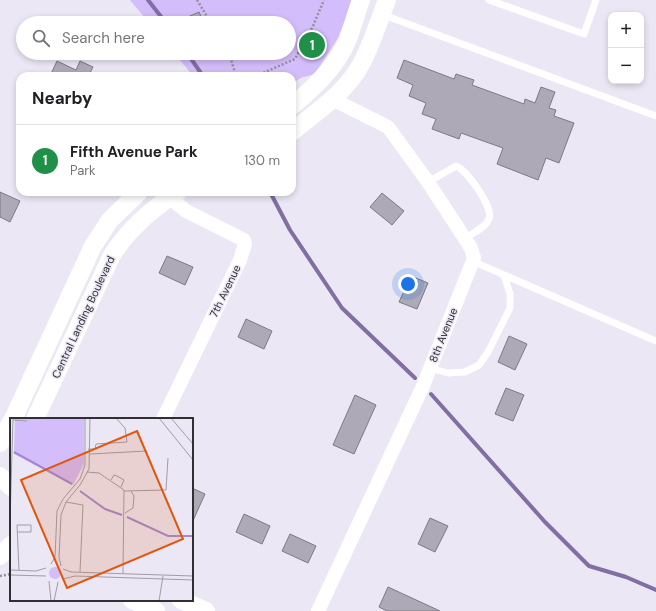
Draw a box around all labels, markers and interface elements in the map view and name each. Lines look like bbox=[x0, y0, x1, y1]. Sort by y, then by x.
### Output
map controls bbox=[608, 12, 644, 84]
button: + bbox=[608, 12, 644, 48]
search box bbox=[16, 16, 296, 60]
icon: search bbox=[30, 27, 52, 49]
text: Search here bbox=[62, 28, 145, 48]
pin: 1 bbox=[299, 30, 325, 60]
button: − bbox=[608, 48, 644, 84]
text: Nearby bbox=[32, 87, 92, 109]
text: Fifth Avenue Park bbox=[70, 142, 198, 162]
text: 1 bbox=[43, 152, 47, 169]
text: 130 m bbox=[244, 152, 280, 169]
text: Park bbox=[70, 162, 96, 179]
street label: Central Landing Boulevard bbox=[48, 254, 118, 380]
street label: 7th Avenue bbox=[206, 262, 244, 320]
your location bbox=[398, 274, 418, 294]
street label: 8th Avenue bbox=[426, 306, 460, 364]
inset map bbox=[10, 418, 193, 601]

